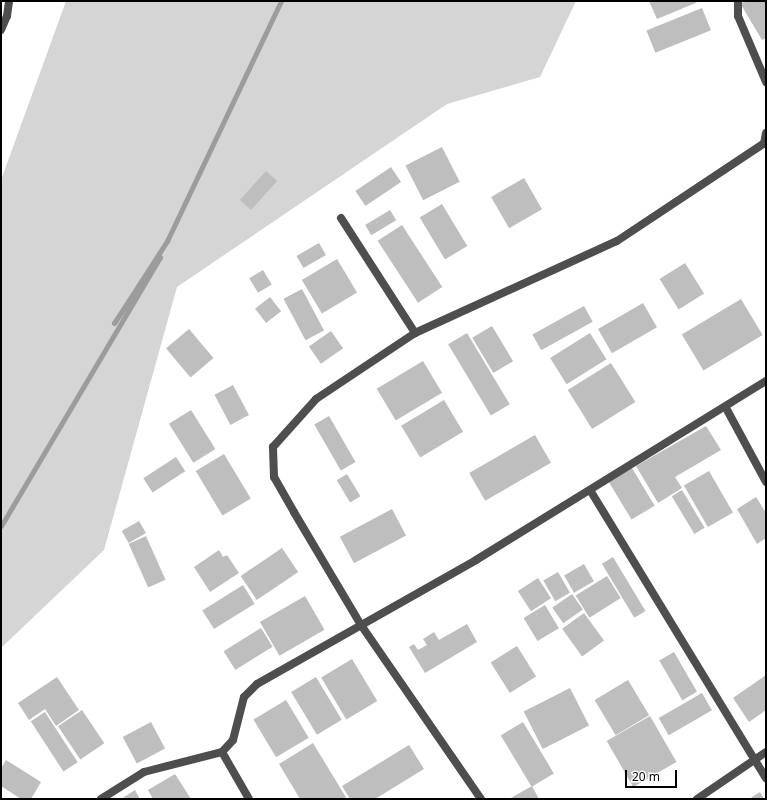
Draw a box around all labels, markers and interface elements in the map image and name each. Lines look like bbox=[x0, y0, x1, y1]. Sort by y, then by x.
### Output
scale bar bbox=[627, 762, 679, 788]
text: 20 m bbox=[632, 768, 660, 785]

